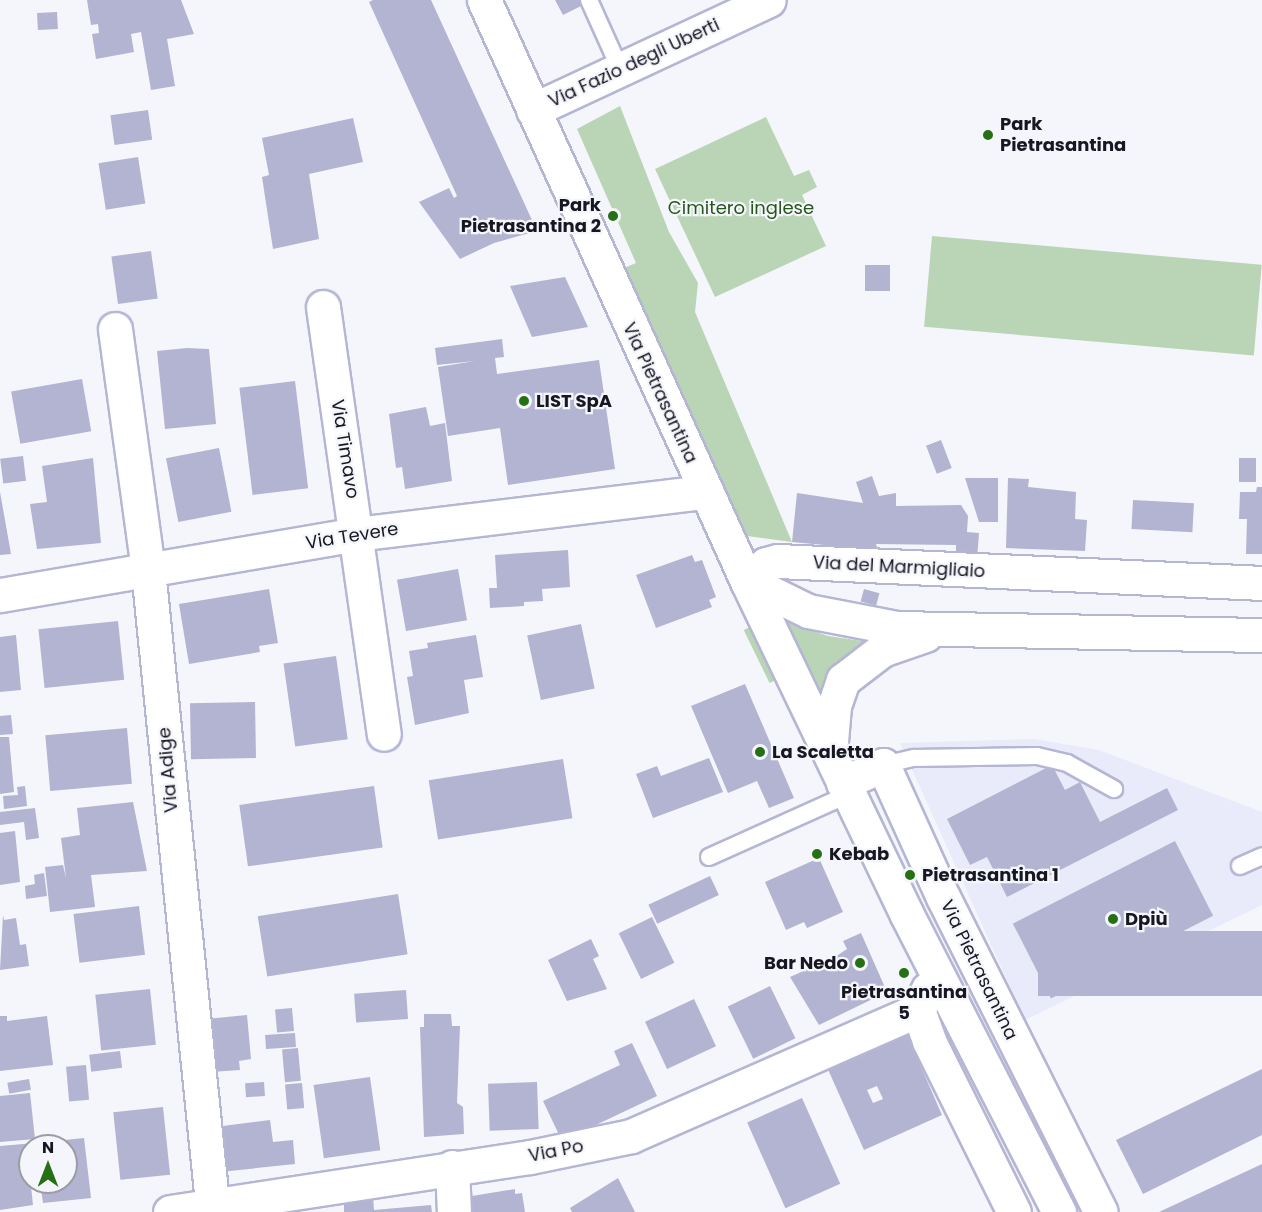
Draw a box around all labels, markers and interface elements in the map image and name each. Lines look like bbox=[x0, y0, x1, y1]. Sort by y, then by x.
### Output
street label: Via Fazio degli Uberti bbox=[545, 14, 723, 112]
place label: Park Pietrasantina bbox=[1000, 114, 1126, 156]
marker: Park Pietrasantina bbox=[981, 128, 995, 142]
place label: Park Pietrasantina 2 bbox=[461, 195, 601, 238]
park label: Cimitero inglese bbox=[668, 197, 814, 219]
marker: Park Pietrasantina 2 bbox=[606, 209, 620, 223]
street label: Via Pietrasantina bbox=[618, 319, 702, 467]
place label: LIST SpA bbox=[536, 390, 612, 412]
marker: LIST SpA bbox=[517, 394, 531, 408]
street label: Via Timavo bbox=[327, 398, 363, 500]
street label: Via Tevere bbox=[304, 518, 400, 554]
street label: Via del Marmigliaio bbox=[812, 552, 986, 582]
street label: Via Adige bbox=[154, 726, 182, 814]
place label: La Scaletta bbox=[772, 741, 874, 763]
marker: La Scaletta bbox=[753, 745, 767, 759]
place label: Kebab bbox=[829, 843, 889, 865]
marker: Kebab bbox=[810, 847, 824, 861]
place label: Pietrasantina 1 bbox=[922, 864, 1059, 886]
marker: Pietrasantina 1 bbox=[903, 868, 917, 882]
street label: Via Pietrasantina bbox=[936, 897, 1022, 1043]
place label: Dpiù bbox=[1125, 908, 1168, 930]
marker: Dpiù bbox=[1106, 912, 1120, 926]
place label: Bar Nedo bbox=[764, 952, 848, 974]
marker: Bar Nedo bbox=[853, 956, 867, 970]
marker: Pietrasantina 5 bbox=[897, 966, 911, 980]
place label: Pietrasantina 5 bbox=[841, 982, 967, 1024]
north arrow bbox=[18, 1134, 78, 1194]
street label: Via Po bbox=[527, 1135, 585, 1167]
text: N bbox=[42, 1136, 54, 1159]

